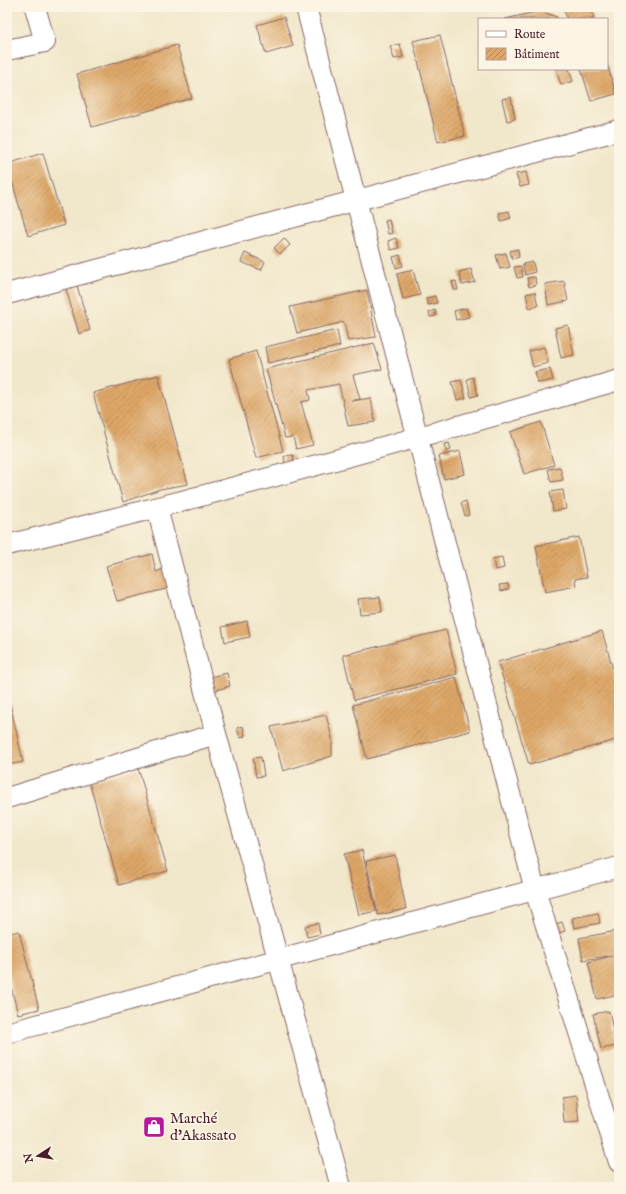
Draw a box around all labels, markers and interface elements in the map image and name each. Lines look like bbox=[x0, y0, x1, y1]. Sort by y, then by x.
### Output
legend bbox=[478, 18, 608, 70]
text: Route bbox=[514, 27, 546, 42]
text: Bâtiment bbox=[514, 47, 560, 62]
place label: Marché d'Akassato bbox=[170, 1109, 236, 1145]
shop icon: Marché d'Akassato bbox=[141, 1114, 167, 1140]
north arrow bbox=[18, 1136, 58, 1176]
text: N bbox=[21, 1151, 37, 1165]

